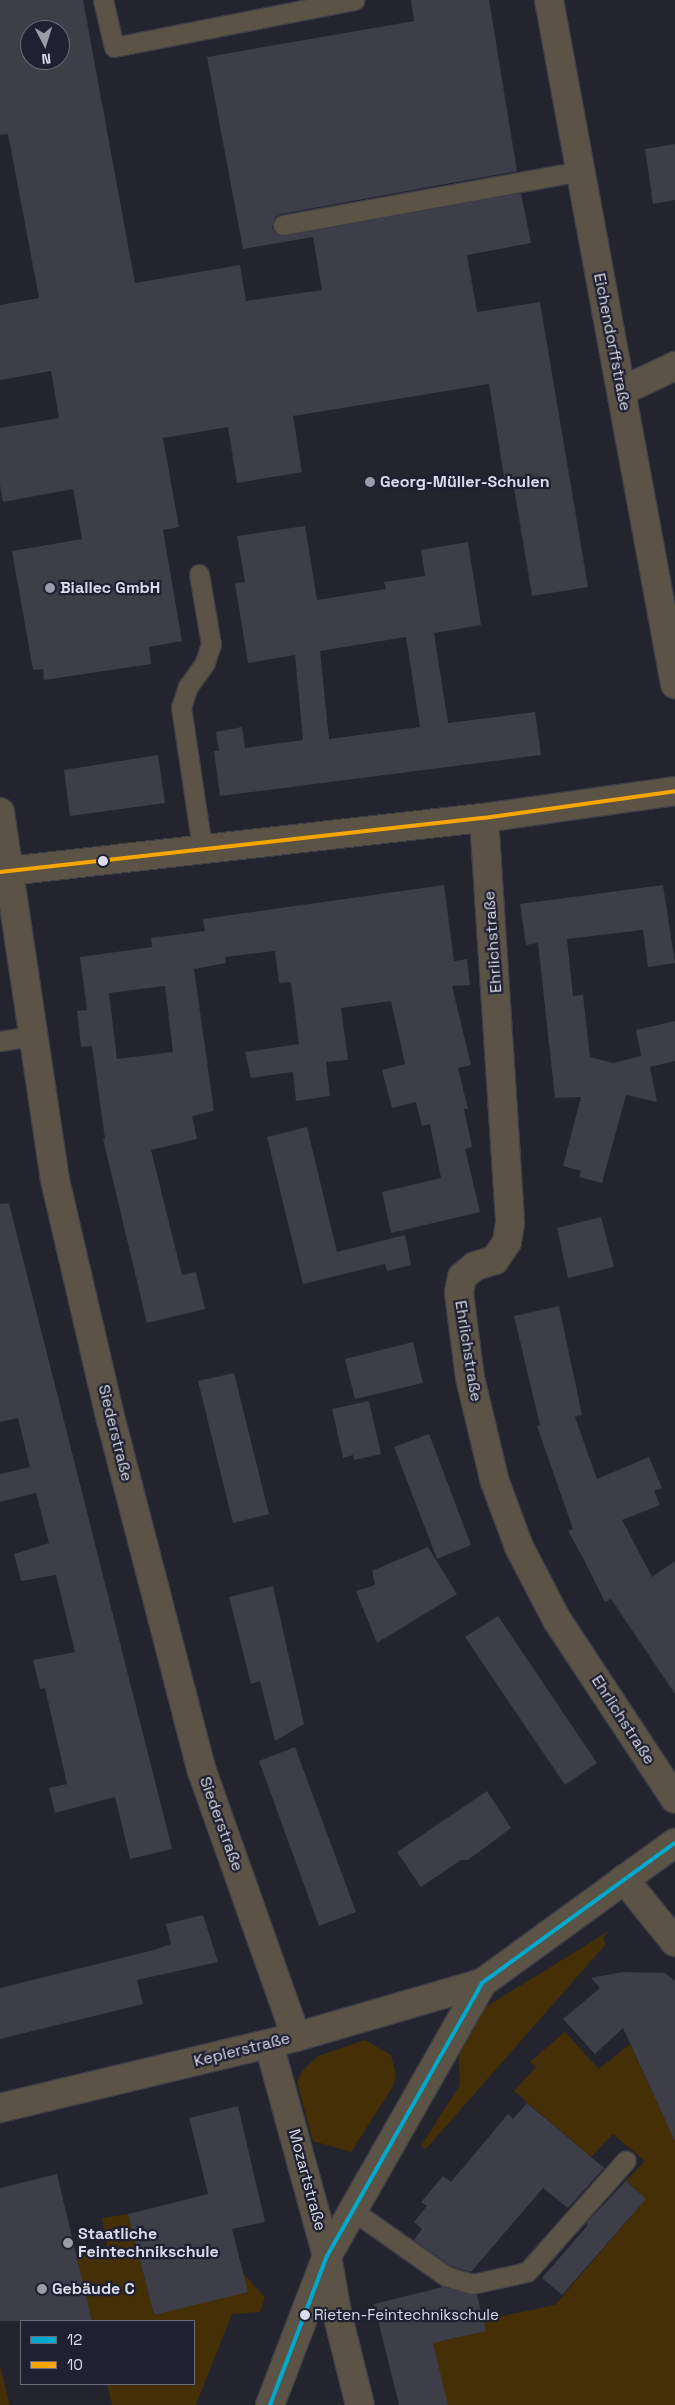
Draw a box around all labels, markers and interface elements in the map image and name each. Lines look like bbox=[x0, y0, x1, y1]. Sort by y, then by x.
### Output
north arrow bbox=[20, 20, 70, 70]
text: N bbox=[41, 50, 52, 68]
street label: Eichendorffstraße bbox=[589, 271, 635, 413]
place label: Georg-Müller-Schulen bbox=[380, 472, 550, 492]
marker: Georg-Müller-Schulen bbox=[364, 476, 376, 488]
place label: Biallec GmbH bbox=[60, 578, 160, 598]
marker: Biallec GmbH bbox=[44, 582, 56, 594]
unlabelled marker bbox=[98, 856, 108, 866]
street label: Ehrlichstraße bbox=[480, 890, 506, 994]
street label: Ehrlichstraße bbox=[451, 1299, 485, 1403]
street label: Siederstraße bbox=[94, 1383, 136, 1483]
street label: Ehrlichstraße bbox=[587, 1672, 659, 1768]
street label: Siederstraße bbox=[195, 1774, 247, 1874]
street label: Keplerstraße bbox=[192, 2029, 292, 2071]
street label: Mozartstraße bbox=[284, 2127, 330, 2233]
place label: Staatliche Feintechnikschule bbox=[78, 2224, 219, 2262]
marker: Staatliche Feintechnikschule bbox=[62, 2237, 74, 2249]
place label: Gebäude C bbox=[52, 2279, 135, 2299]
marker: Gebäude C bbox=[36, 2283, 48, 2295]
place label: Rieten-Feintechnikschule bbox=[314, 2306, 499, 2324]
marker: Rieten-Feintechnikschule bbox=[300, 2310, 310, 2320]
legend bbox=[20, 2320, 195, 2385]
text: 12 bbox=[67, 2330, 82, 2349]
text: 10 bbox=[67, 2355, 83, 2374]

